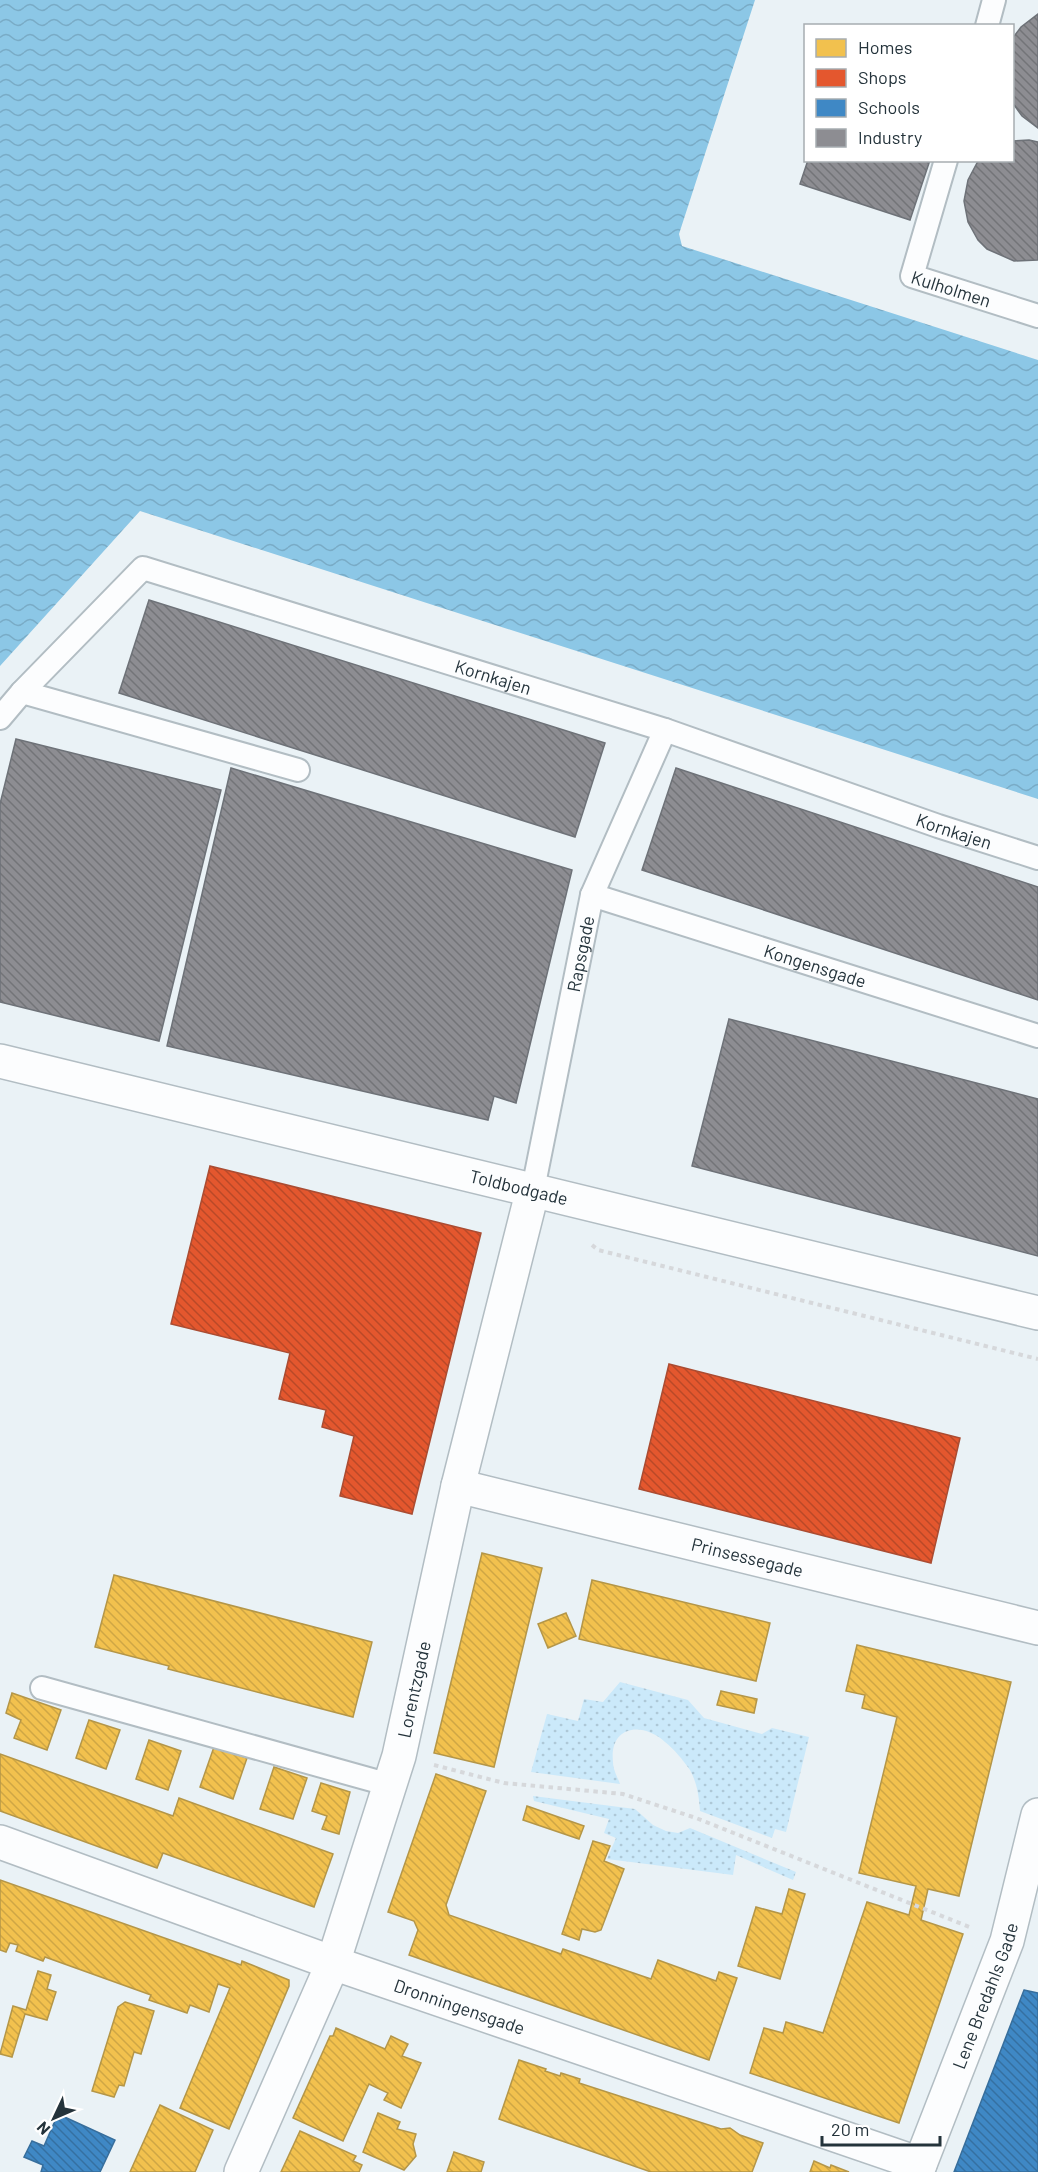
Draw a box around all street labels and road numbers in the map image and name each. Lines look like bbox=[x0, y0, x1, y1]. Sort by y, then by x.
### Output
street label: Kulholmen bbox=[909, 265, 994, 311]
street label: Kornkajen bbox=[452, 655, 534, 699]
street label: Kornkajen bbox=[913, 808, 995, 854]
street label: Rapsgade bbox=[562, 914, 599, 994]
street label: Kongensgade bbox=[761, 939, 869, 992]
street label: Toldbodgade bbox=[468, 1164, 570, 1210]
street label: Prinsessegade bbox=[689, 1533, 806, 1581]
street label: Lorentzgade bbox=[392, 1639, 435, 1740]
street label: Lene Bredahls Gade bbox=[947, 1920, 1022, 2072]
street label: Dronningensgade bbox=[391, 1974, 528, 2039]

